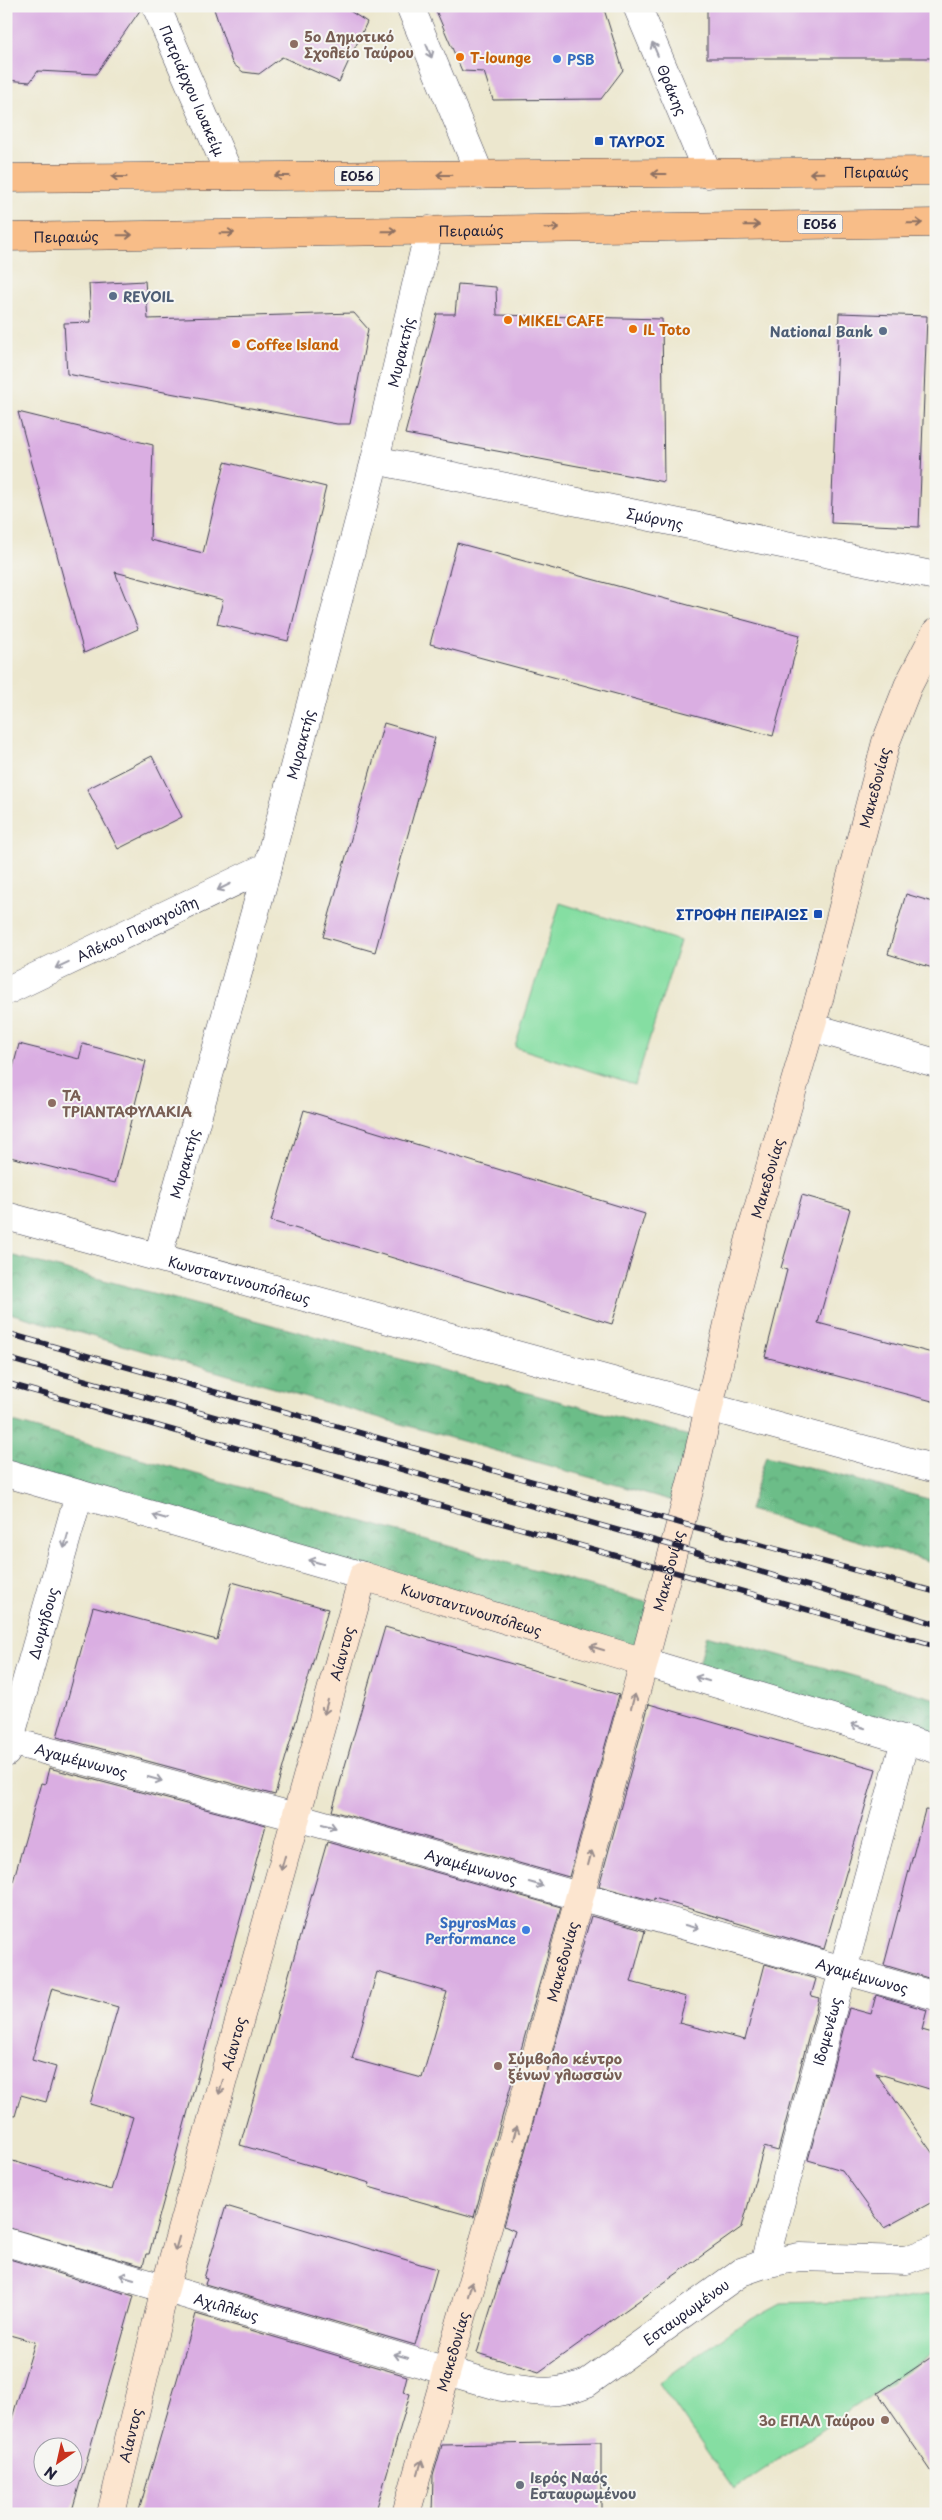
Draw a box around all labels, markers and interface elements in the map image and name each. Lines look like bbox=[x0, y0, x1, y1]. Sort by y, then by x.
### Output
street label: Πατριάρχου Ιωακείμ bbox=[155, 21, 231, 159]
place label: 5ο Δημοτικό Σχολείο Ταύρου bbox=[304, 26, 414, 63]
marker: 5ο Δημοτικό Σχολείο Ταύρου bbox=[288, 38, 300, 50]
one-way arrow bbox=[650, 42, 659, 57]
one-way arrow bbox=[424, 43, 434, 58]
place label: T-lounge bbox=[470, 47, 532, 68]
place label: PSB bbox=[567, 49, 595, 70]
marker: T-lounge bbox=[454, 51, 466, 63]
marker: PSB bbox=[551, 53, 563, 65]
street label: Θράκης bbox=[652, 61, 693, 119]
place label: ΤΑΥΡΟΣ bbox=[609, 131, 665, 152]
marker: ΤΑΥΡΟΣ bbox=[593, 135, 605, 147]
street label: Πειραιώς bbox=[843, 161, 909, 182]
road number: ΕΟ56 bbox=[334, 167, 380, 186]
one-way arrow bbox=[809, 168, 826, 178]
one-way arrow bbox=[652, 169, 668, 179]
one-way arrow bbox=[437, 170, 453, 180]
one-way arrow bbox=[274, 171, 290, 181]
one-way arrow bbox=[112, 172, 128, 182]
road number: ΕΟ56 bbox=[798, 214, 842, 233]
one-way arrow bbox=[906, 218, 922, 228]
street label: Πειραιώς bbox=[438, 219, 504, 241]
one-way arrow bbox=[744, 220, 760, 230]
one-way arrow bbox=[544, 223, 560, 233]
street label: Πειραιώς bbox=[33, 225, 99, 247]
one-way arrow bbox=[381, 226, 397, 236]
one-way arrow bbox=[219, 229, 235, 238]
one-way arrow bbox=[116, 230, 133, 240]
place label: REVOIL bbox=[123, 286, 174, 307]
marker: REVOIL bbox=[107, 290, 119, 302]
place label: MIKEL CAFE bbox=[518, 310, 604, 331]
marker: MIKEL CAFE bbox=[502, 314, 514, 326]
street label: Μυρακτής bbox=[382, 315, 419, 389]
place label: IL Toto bbox=[643, 319, 690, 340]
place label: National Bank bbox=[770, 321, 874, 342]
marker: IL Toto bbox=[627, 323, 639, 335]
marker: National Bank bbox=[877, 325, 889, 337]
place label: Coffee Island bbox=[246, 334, 340, 355]
marker: Coffee Island bbox=[230, 338, 242, 350]
street label: Σμύρνης bbox=[625, 502, 685, 534]
street label: Μυρακτής bbox=[281, 707, 319, 782]
street label: Μακεδονίας bbox=[854, 745, 895, 830]
one-way arrow bbox=[217, 883, 232, 892]
street label: Αλέκου Παναγούλη bbox=[73, 891, 201, 967]
place label: ΣΤΡΟΦΗ ΠΕΙΡΑΙΩΣ bbox=[676, 904, 808, 925]
marker: ΣΤΡΟΦΗ ΠΕΙΡΑΙΩΣ bbox=[812, 908, 824, 920]
one-way arrow bbox=[55, 961, 70, 970]
place label: ΤΑ ΤΡΙΑΝΤΑΦΥΛΑΚΙΑ bbox=[62, 1085, 192, 1122]
marker: ΤΑ ΤΡΙΑΝΤΑΦΥΛΑΚΙΑ bbox=[46, 1097, 58, 1109]
street label: Μυρακτής bbox=[164, 1126, 204, 1201]
street label: Μακεδονίας bbox=[745, 1135, 789, 1221]
street label: Κωνσταντινουπόλεως bbox=[166, 1250, 313, 1309]
one-way arrow bbox=[152, 1512, 168, 1521]
street label: Μακεδονίας bbox=[647, 1528, 689, 1613]
one-way arrow bbox=[61, 1532, 71, 1548]
one-way arrow bbox=[308, 1557, 324, 1566]
street label: Κωνσταντινουπόλεως bbox=[399, 1578, 545, 1641]
street label: Διομήδους bbox=[23, 1585, 63, 1661]
street label: Αίαντος bbox=[324, 1624, 359, 1683]
one-way arrow bbox=[589, 1642, 605, 1652]
one-way arrow bbox=[695, 1674, 711, 1684]
one-way arrow bbox=[629, 1694, 638, 1710]
one-way arrow bbox=[321, 1698, 331, 1714]
one-way arrow bbox=[850, 1720, 866, 1730]
street label: Αγαμέμνωνος bbox=[33, 1738, 130, 1782]
one-way arrow bbox=[146, 1775, 162, 1785]
one-way arrow bbox=[320, 1822, 336, 1832]
street label: Αγαμέμνωνος bbox=[423, 1843, 520, 1889]
one-way arrow bbox=[586, 1851, 596, 1867]
one-way arrow bbox=[278, 1855, 287, 1871]
one-way arrow bbox=[527, 1880, 543, 1889]
place label: SpyrosMas Performance bbox=[425, 1912, 516, 1949]
street label: Μακεδονίας bbox=[541, 1919, 583, 2004]
one-way arrow bbox=[684, 1923, 700, 1933]
marker: SpyrosMas Performance bbox=[520, 1924, 532, 1936]
street label: Αγαμέμνωνος bbox=[814, 1952, 911, 1998]
street label: Ιδομενέως bbox=[807, 1995, 846, 2068]
street label: Αίαντος bbox=[215, 2014, 250, 2073]
place label: Σύμβολο κέντρο ξένων γλωσσών bbox=[508, 2048, 622, 2085]
marker: Σύμβολο κέντρο ξένων γλωσσών bbox=[492, 2060, 504, 2072]
one-way arrow bbox=[215, 2079, 225, 2095]
one-way arrow bbox=[510, 2125, 520, 2141]
one-way arrow bbox=[172, 2236, 182, 2252]
one-way arrow bbox=[119, 2272, 135, 2282]
street label: Εσταυρωμένου bbox=[638, 2274, 733, 2350]
one-way arrow bbox=[466, 2282, 476, 2298]
street label: Αχιλλέως bbox=[192, 2287, 262, 2326]
street label: Μακεδονίας bbox=[431, 2309, 474, 2394]
one-way arrow bbox=[393, 2351, 409, 2361]
street label: Αίαντος bbox=[113, 2406, 146, 2465]
place label: 3ο ΕΠΑΛ Ταύρου bbox=[759, 2410, 875, 2431]
marker: 3ο ΕΠΑΛ Ταύρου bbox=[879, 2414, 891, 2426]
north arrow bbox=[32, 2438, 82, 2488]
one-way arrow bbox=[415, 2459, 425, 2475]
text: N bbox=[40, 2461, 61, 2485]
place label: Ιερός Ναός Εσταυρωμένου bbox=[530, 2467, 636, 2504]
marker: Ιερός Ναός Εσταυρωμένου bbox=[514, 2479, 526, 2491]

